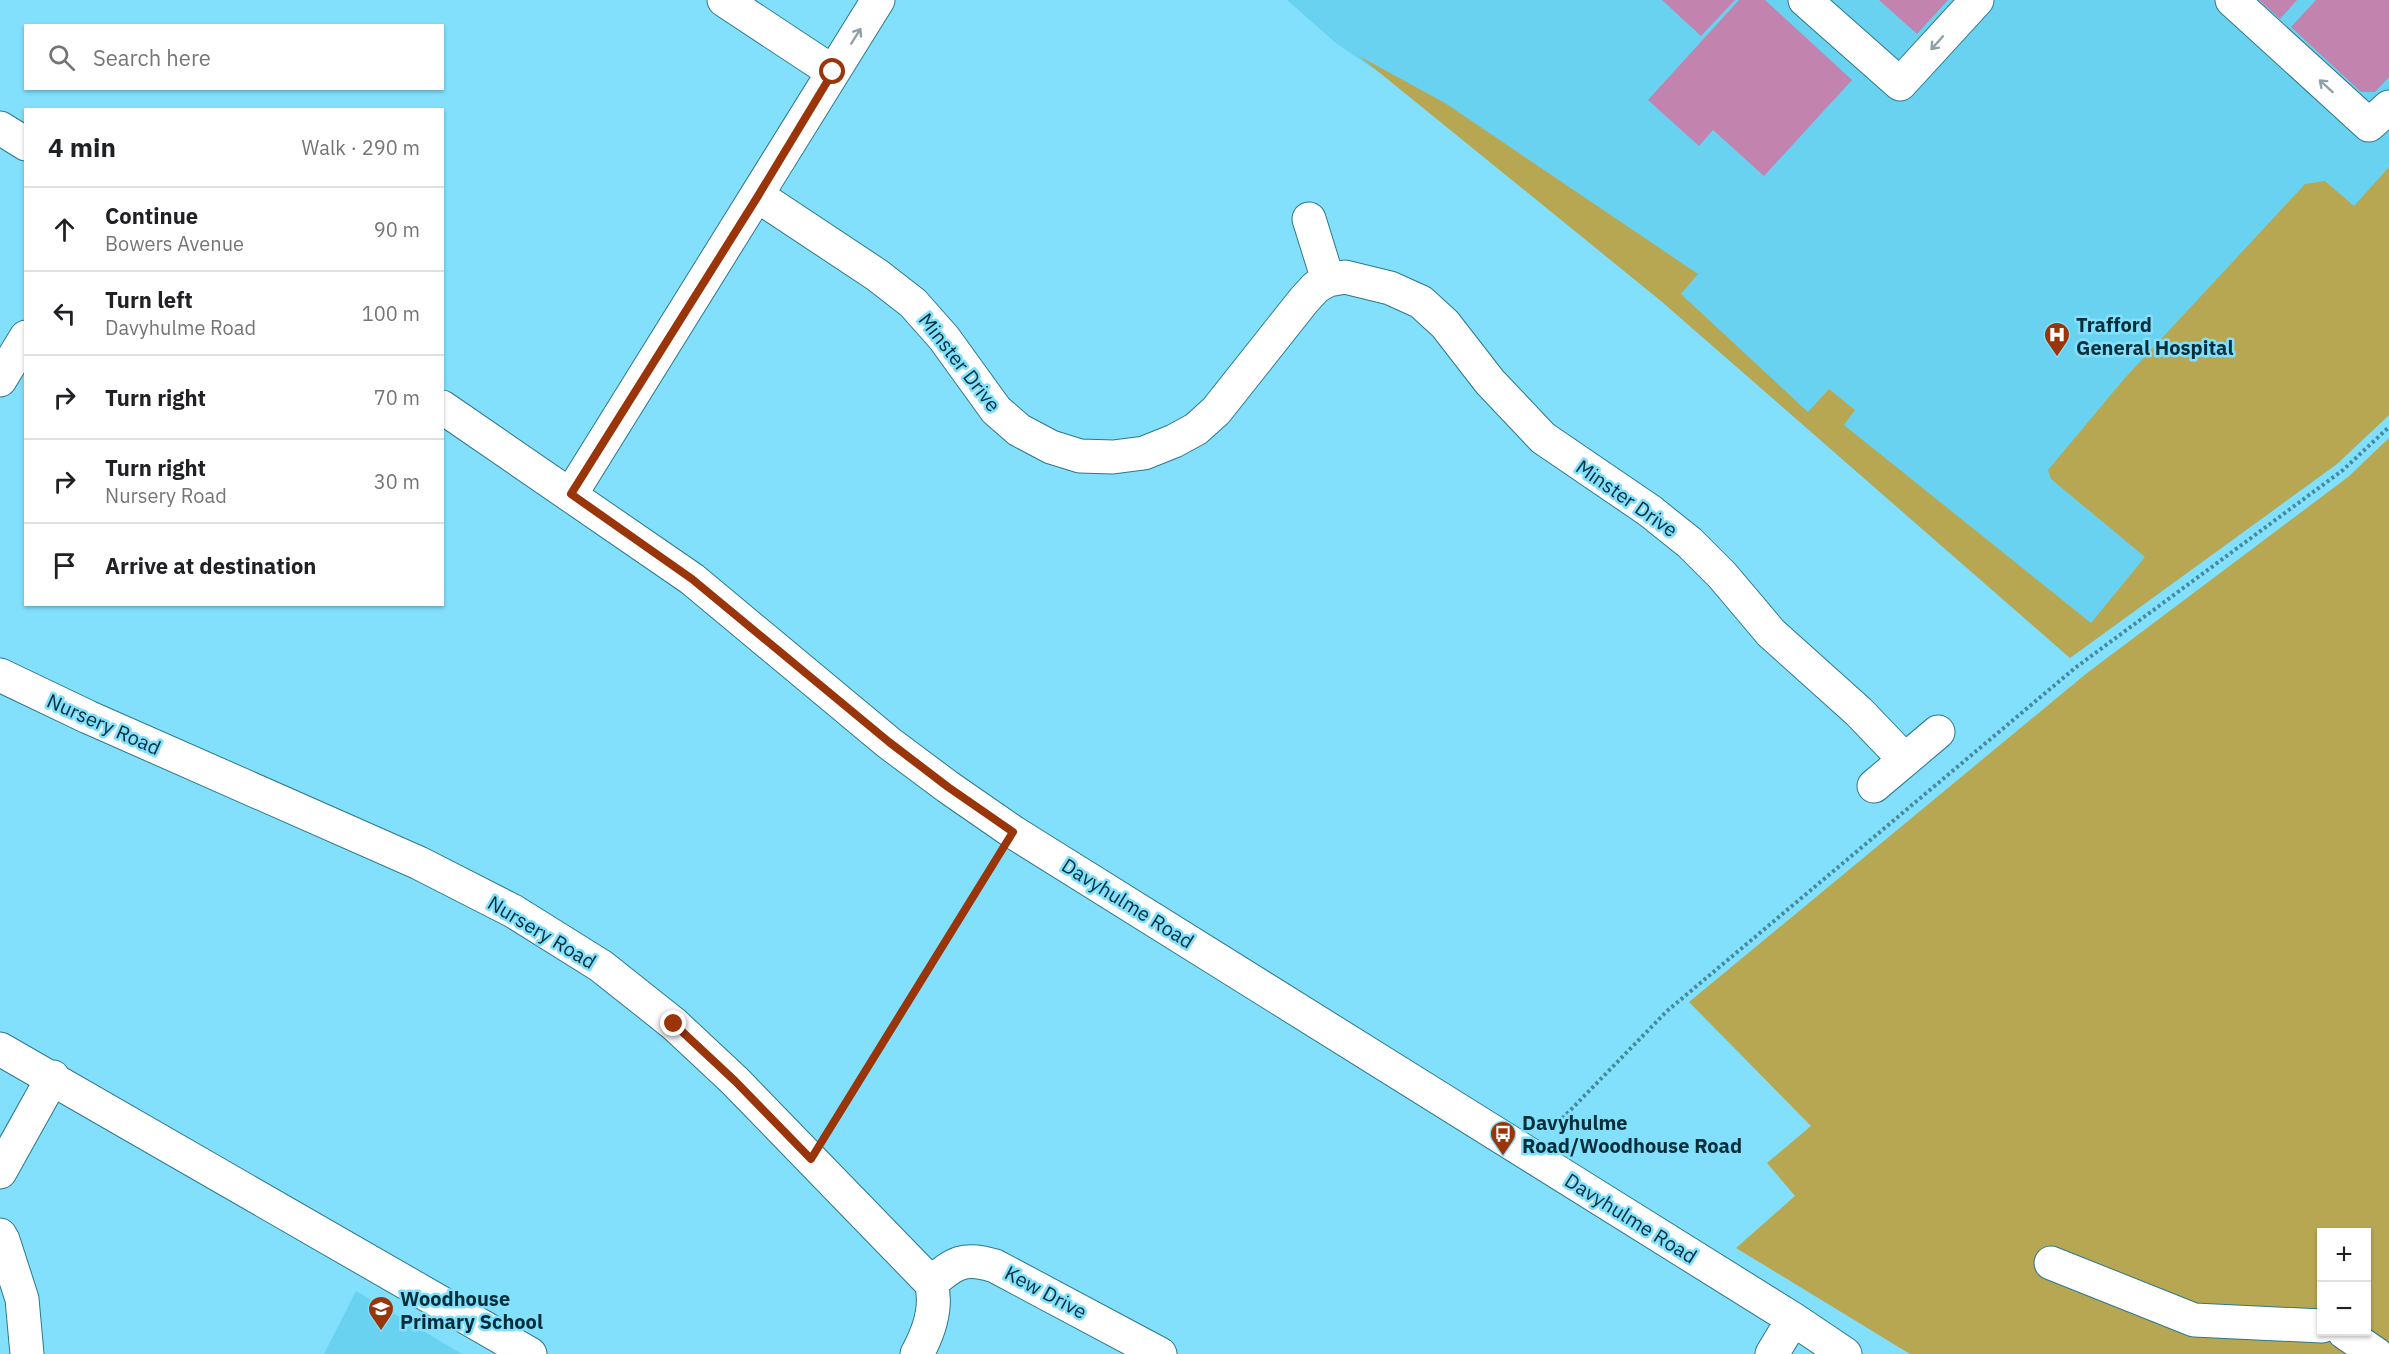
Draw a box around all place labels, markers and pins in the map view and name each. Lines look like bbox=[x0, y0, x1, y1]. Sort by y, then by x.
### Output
place label: Trafford General Hospital bbox=[2076, 311, 2234, 361]
hospital icon: Trafford General Hospital bbox=[2042, 320, 2072, 358]
place label: Davyhulme Road/Woodhouse Road bbox=[1522, 1109, 1742, 1159]
bus stop icon: Davyhulme Road/Woodhouse Road bbox=[1488, 1119, 1518, 1157]
place label: Woodhouse Primary School bbox=[400, 1285, 543, 1335]
school or university icon: Woodhouse Primary School bbox=[366, 1294, 396, 1332]

